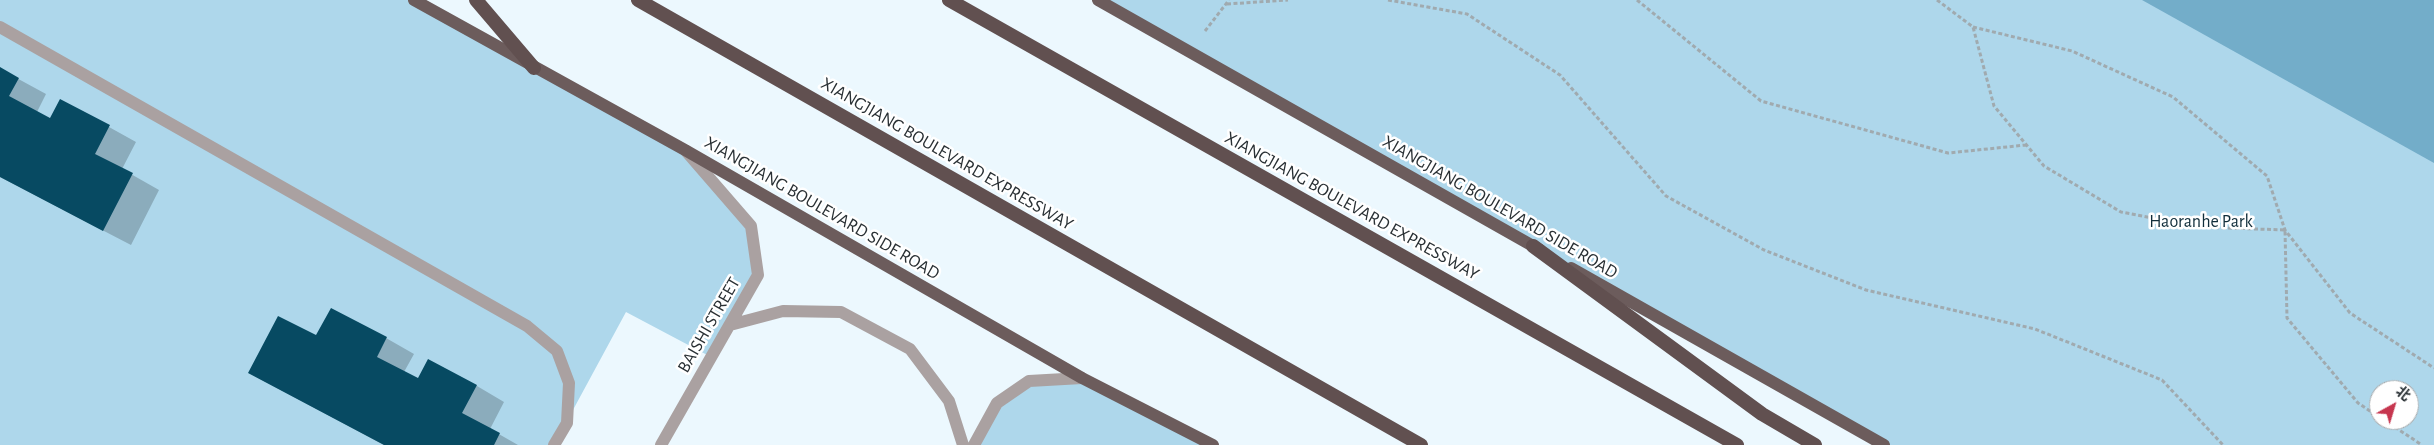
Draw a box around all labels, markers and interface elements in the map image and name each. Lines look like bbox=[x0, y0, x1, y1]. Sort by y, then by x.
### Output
street label: XIANGJIANG BOULEVARD EXPRESSWAY bbox=[817, 73, 1077, 235]
street label: XIANGJIANG BOULEVARD EXPRESSWAY bbox=[1221, 127, 1483, 285]
street label: XIANGJIANG BOULEVARD SIDE ROAD bbox=[1378, 131, 1622, 283]
street label: XIANGJIANG BOULEVARD SIDE ROAD bbox=[700, 132, 944, 284]
park label: Haoranhe Park bbox=[2149, 211, 2253, 233]
street label: BAISHI STREET bbox=[673, 273, 745, 377]
north arrow bbox=[2369, 380, 2419, 430]
text: 北 bbox=[2393, 384, 2413, 404]

